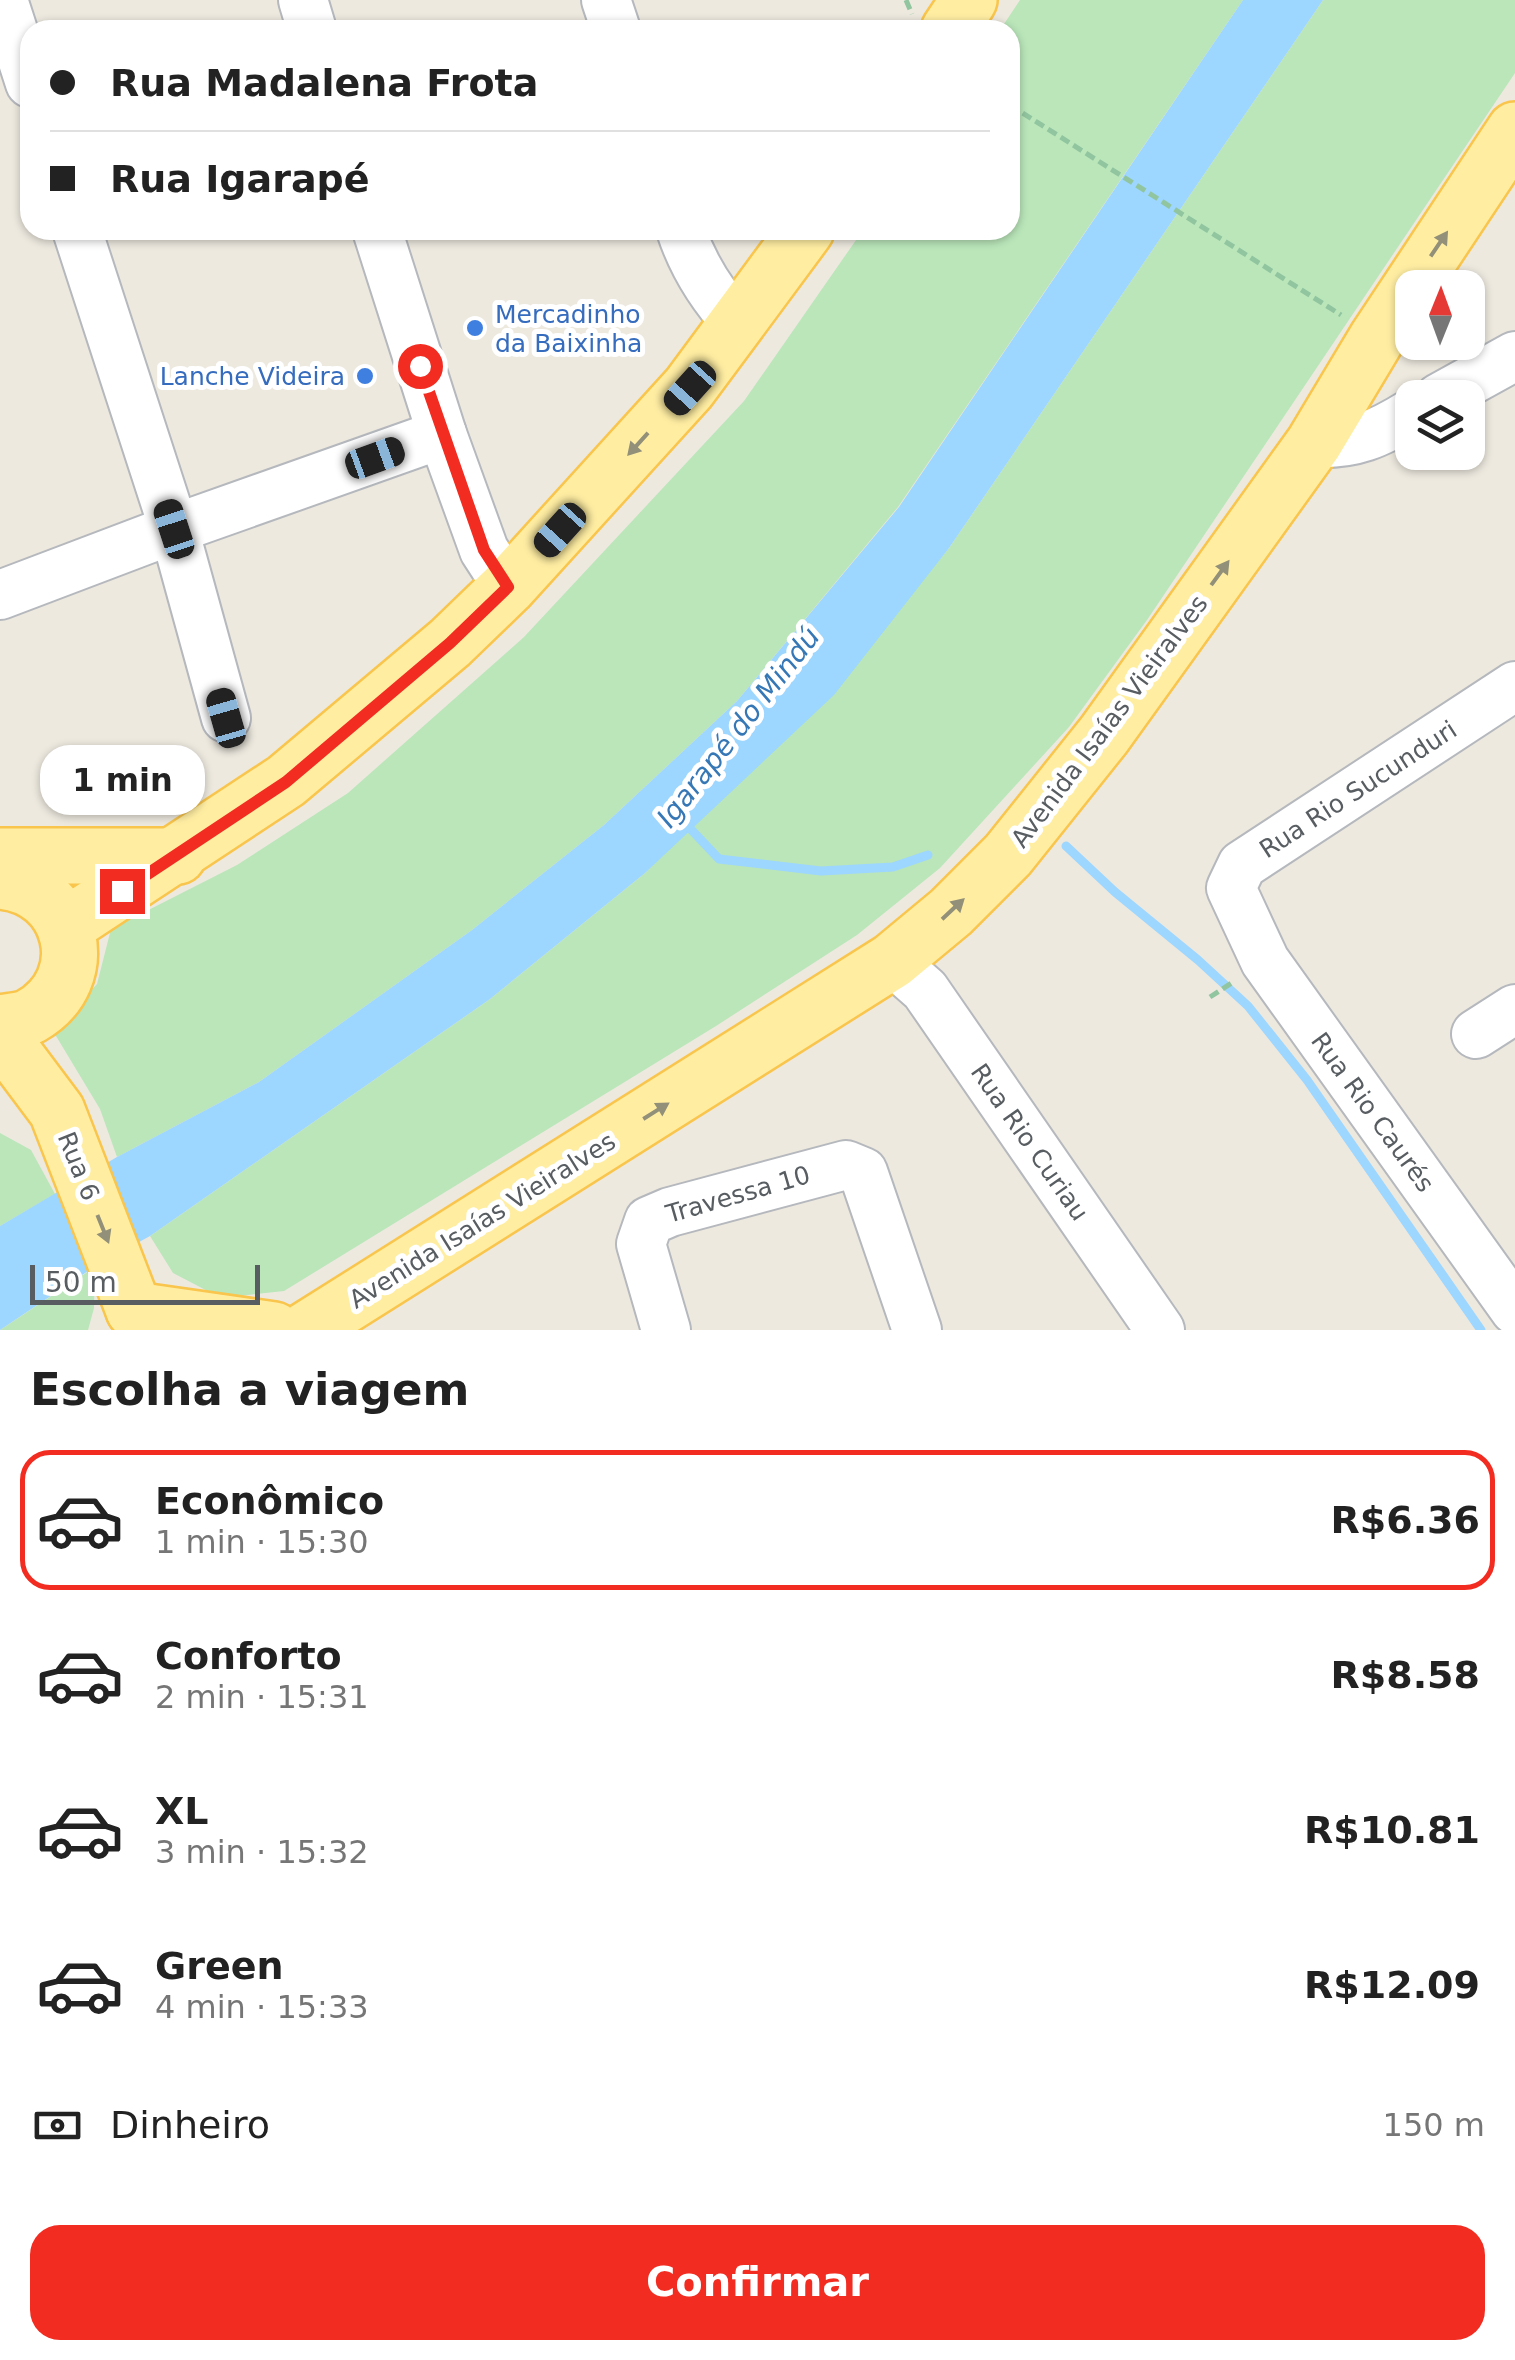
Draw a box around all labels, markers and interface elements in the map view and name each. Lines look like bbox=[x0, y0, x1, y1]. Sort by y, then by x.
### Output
text: Rua Madalena Frota bbox=[110, 61, 538, 105]
text: Rua Igarapé bbox=[110, 157, 370, 201]
one-way arrow bbox=[1429, 231, 1448, 258]
north arrow bbox=[1395, 270, 1485, 360]
map controls bbox=[1395, 270, 1485, 470]
place label: Mercadinho da Baixinha bbox=[495, 300, 642, 358]
marker: Mercadinho da Baixinha bbox=[464, 317, 486, 339]
route start bbox=[398, 344, 443, 389]
car bbox=[659, 356, 721, 420]
place label: Lanche Videira bbox=[160, 362, 345, 391]
marker: Lanche Videira bbox=[354, 365, 376, 387]
button: layers bbox=[1395, 380, 1485, 470]
one-way arrow bbox=[627, 432, 650, 456]
car bbox=[342, 434, 408, 482]
car bbox=[150, 496, 198, 562]
car bbox=[529, 498, 591, 562]
one-way arrow bbox=[1210, 560, 1230, 586]
street label: Avenida Isaías Vieiralves bbox=[1005, 589, 1214, 853]
water label: Igarapé do Mindú bbox=[650, 621, 827, 834]
car bbox=[203, 685, 249, 751]
street label: Rua Rio Sucunduri bbox=[1254, 715, 1462, 864]
callout: 1 min bbox=[39, 746, 204, 816]
text: 1 min bbox=[72, 761, 173, 799]
route end bbox=[100, 869, 145, 914]
one-way arrow bbox=[941, 898, 965, 921]
street label: Rua Rio Caurés bbox=[1305, 1027, 1440, 1198]
street label: Rua Rio Curiau bbox=[965, 1058, 1094, 1226]
one-way arrow bbox=[642, 1103, 670, 1120]
street label: Avenida Isaías Vieiralves bbox=[344, 1126, 621, 1314]
street label: Rua 6 bbox=[52, 1128, 105, 1205]
street label: Travessa 10 bbox=[662, 1160, 814, 1229]
one-way arrow bbox=[96, 1214, 112, 1244]
scale bar bbox=[30, 1260, 260, 1304]
text: 50 m bbox=[45, 1266, 117, 1299]
text: Escolha a viagem bbox=[30, 1363, 469, 1416]
icon: car bbox=[35, 1475, 125, 1565]
text: Econômico bbox=[155, 1479, 384, 1523]
text: R$6.36 bbox=[1331, 1498, 1480, 1542]
text: 1 min · 15:30 bbox=[155, 1523, 369, 1561]
icon: car bbox=[35, 1630, 125, 1720]
text: Conforto bbox=[155, 1634, 342, 1678]
text: R$8.58 bbox=[1331, 1653, 1480, 1697]
text: 2 min · 15:31 bbox=[155, 1678, 369, 1716]
icon: car bbox=[35, 1785, 125, 1875]
text: XL bbox=[155, 1789, 209, 1833]
text: R$10.81 bbox=[1304, 1808, 1480, 1852]
text: 3 min · 15:32 bbox=[155, 1833, 369, 1871]
icon: car bbox=[35, 1940, 125, 2030]
text: Green bbox=[155, 1944, 284, 1988]
text: R$12.09 bbox=[1304, 1963, 1480, 2007]
text: 4 min · 15:33 bbox=[155, 1988, 369, 2026]
icon: cash bbox=[30, 2098, 85, 2153]
text: Dinheiro bbox=[110, 2103, 270, 2147]
text: 150 m bbox=[1383, 2106, 1485, 2144]
button: Confirmar bbox=[30, 2225, 1485, 2340]

